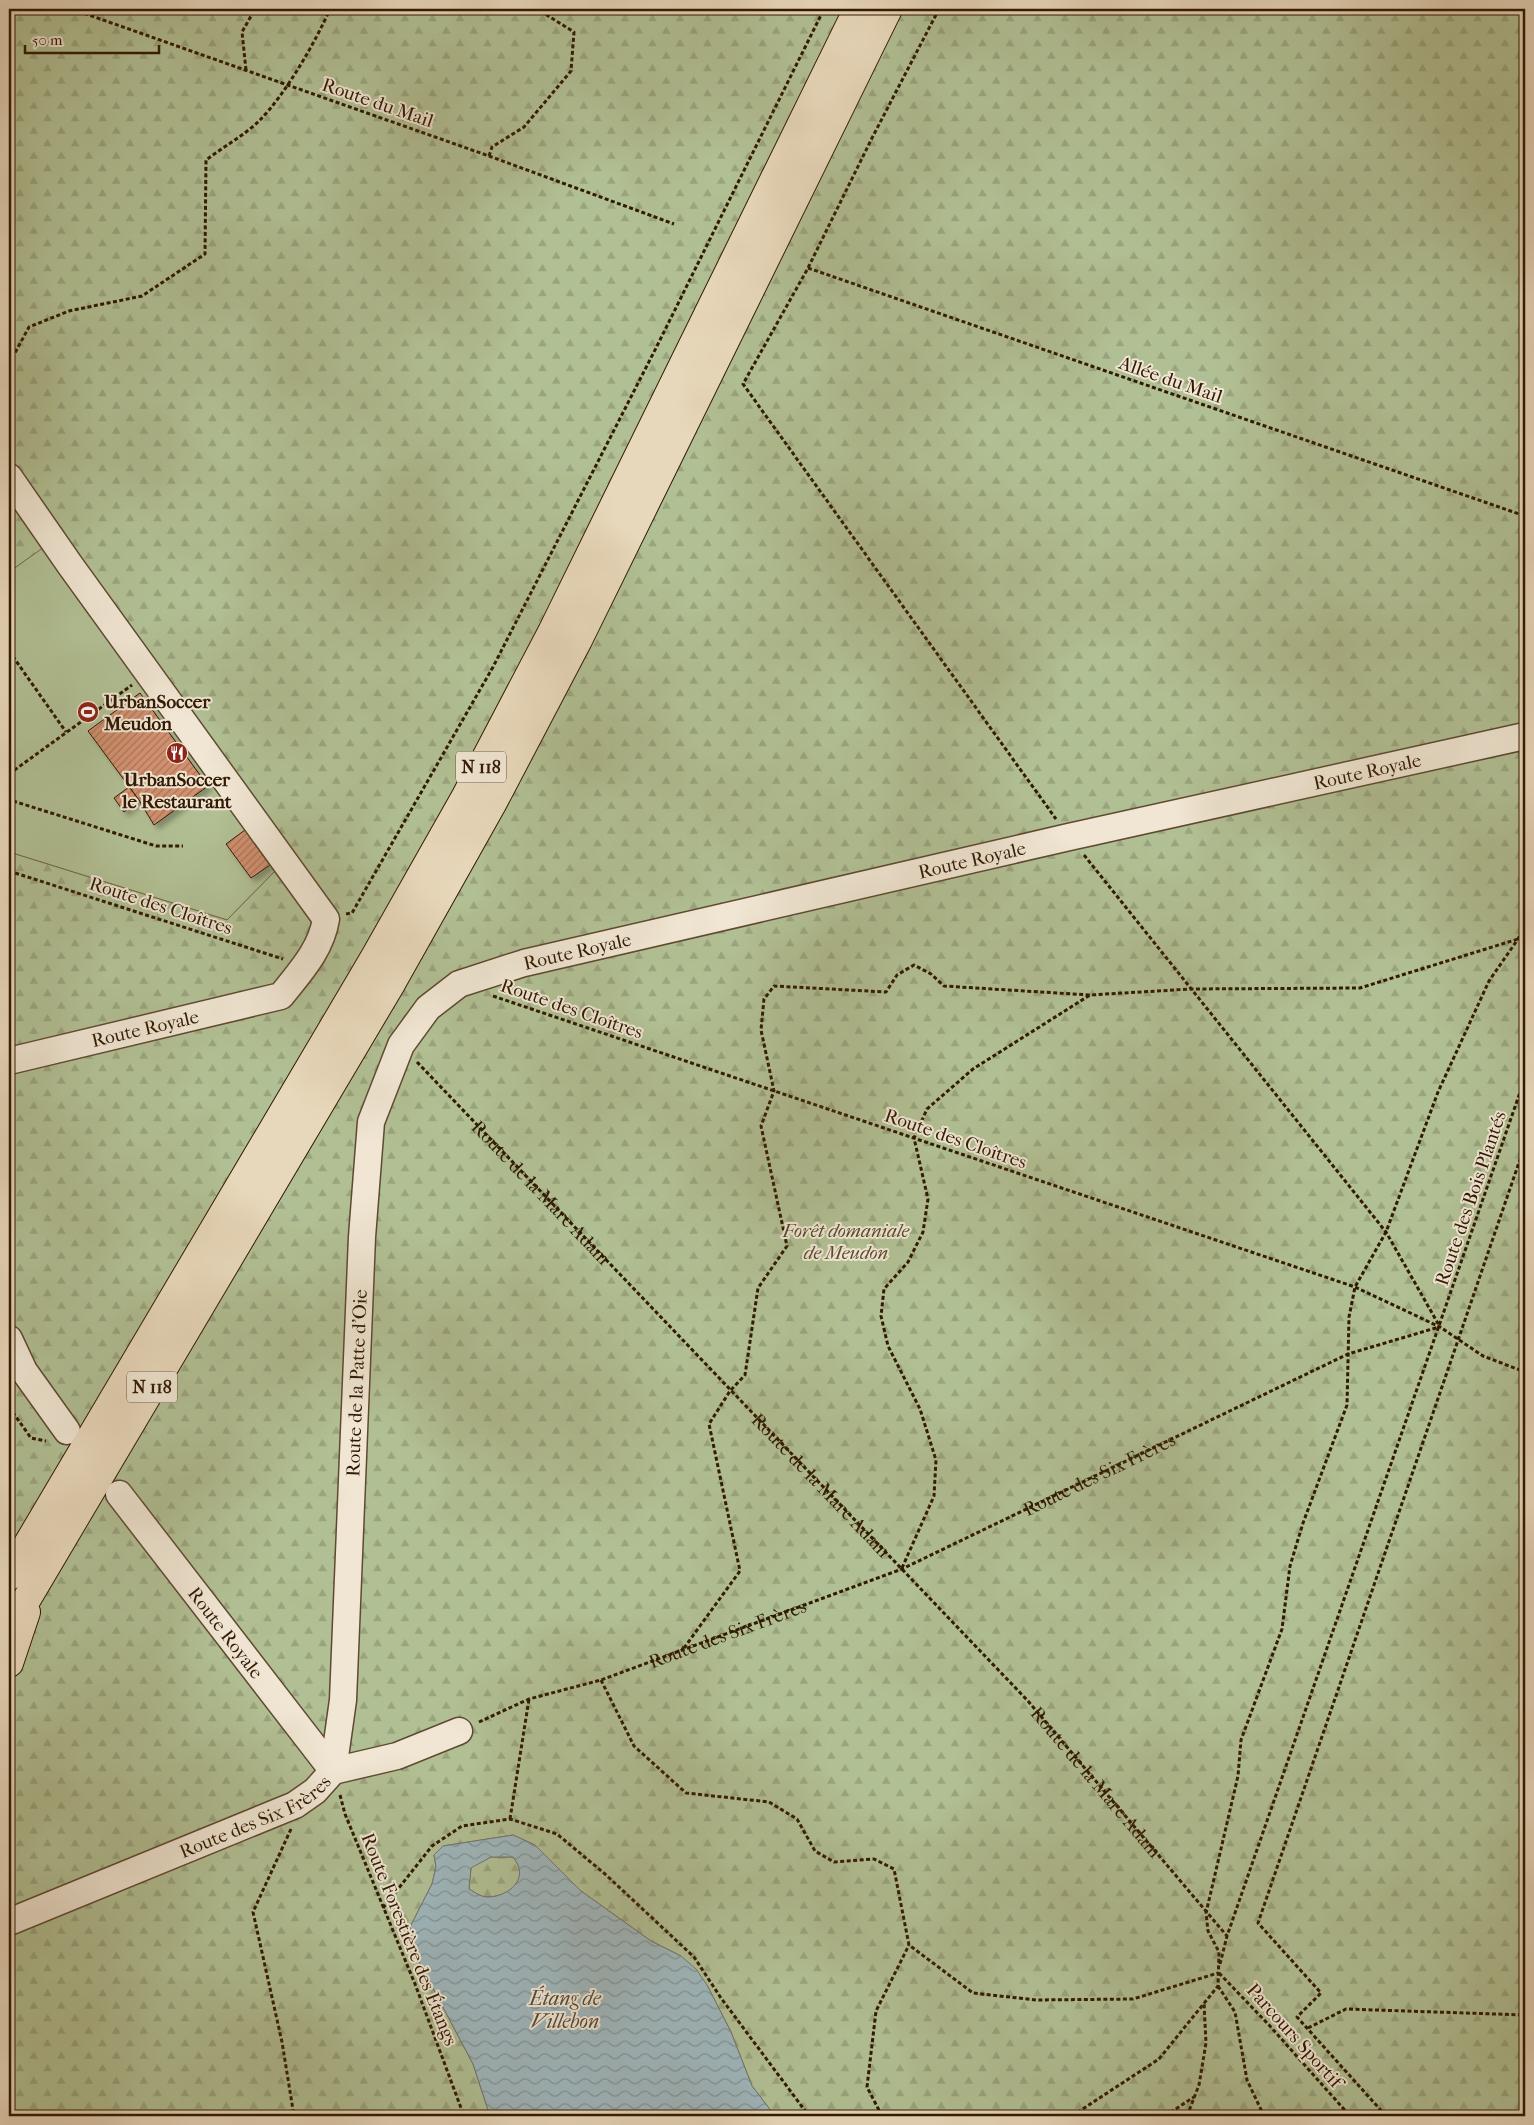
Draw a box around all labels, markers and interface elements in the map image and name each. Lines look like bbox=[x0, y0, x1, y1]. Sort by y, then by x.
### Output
scale bar bbox=[25, 22, 159, 54]
text: 50 m bbox=[32, 31, 63, 49]
street label: Route du Mail bbox=[319, 74, 436, 132]
street label: Allée du Mail bbox=[1115, 352, 1225, 408]
place label: UrbanSoccer Meudon bbox=[103, 691, 211, 735]
sports icon: UrbanSoccer Meudon bbox=[76, 700, 100, 724]
restaurant icon: UrbanSoccer le Restaurant bbox=[165, 741, 189, 765]
street label: Route Royale bbox=[1311, 749, 1423, 795]
road number: N 118 bbox=[456, 752, 506, 782]
place label: UrbanSoccer le Restaurant bbox=[121, 769, 232, 813]
street label: Route Royale bbox=[916, 837, 1028, 884]
street label: Route des Cloîtres bbox=[87, 872, 235, 939]
street label: Route Royale bbox=[521, 929, 633, 975]
street label: Route des Cloîtres bbox=[498, 974, 646, 1044]
street label: Route Royale bbox=[89, 1006, 201, 1052]
street label: Route des Cloîtres bbox=[882, 1104, 1030, 1174]
street label: Route des Bois Plantés bbox=[1431, 1108, 1511, 1288]
street label: Route de la Mare Adam bbox=[467, 1116, 615, 1270]
park label: Forêt domaniale de Meudon bbox=[782, 1220, 911, 1264]
street label: Route de la Patte d'Oie bbox=[342, 1289, 372, 1477]
road number: N 118 bbox=[127, 1371, 177, 1402]
street label: Route de la Mare Adam bbox=[747, 1409, 895, 1562]
street label: Route des Six Frères bbox=[1020, 1429, 1179, 1521]
street label: Route Royale bbox=[183, 1583, 267, 1683]
street label: Route des Six Frères bbox=[646, 1595, 809, 1673]
street label: Route de la Mare Adam bbox=[1026, 1703, 1166, 1863]
street label: Route des Six Frères bbox=[176, 1771, 336, 1863]
street label: Route Forestière des Étangs bbox=[356, 1830, 462, 2049]
street label: Parcours Sportif bbox=[1242, 1979, 1349, 2095]
water label: Étang de Villebon bbox=[528, 1985, 602, 2033]

